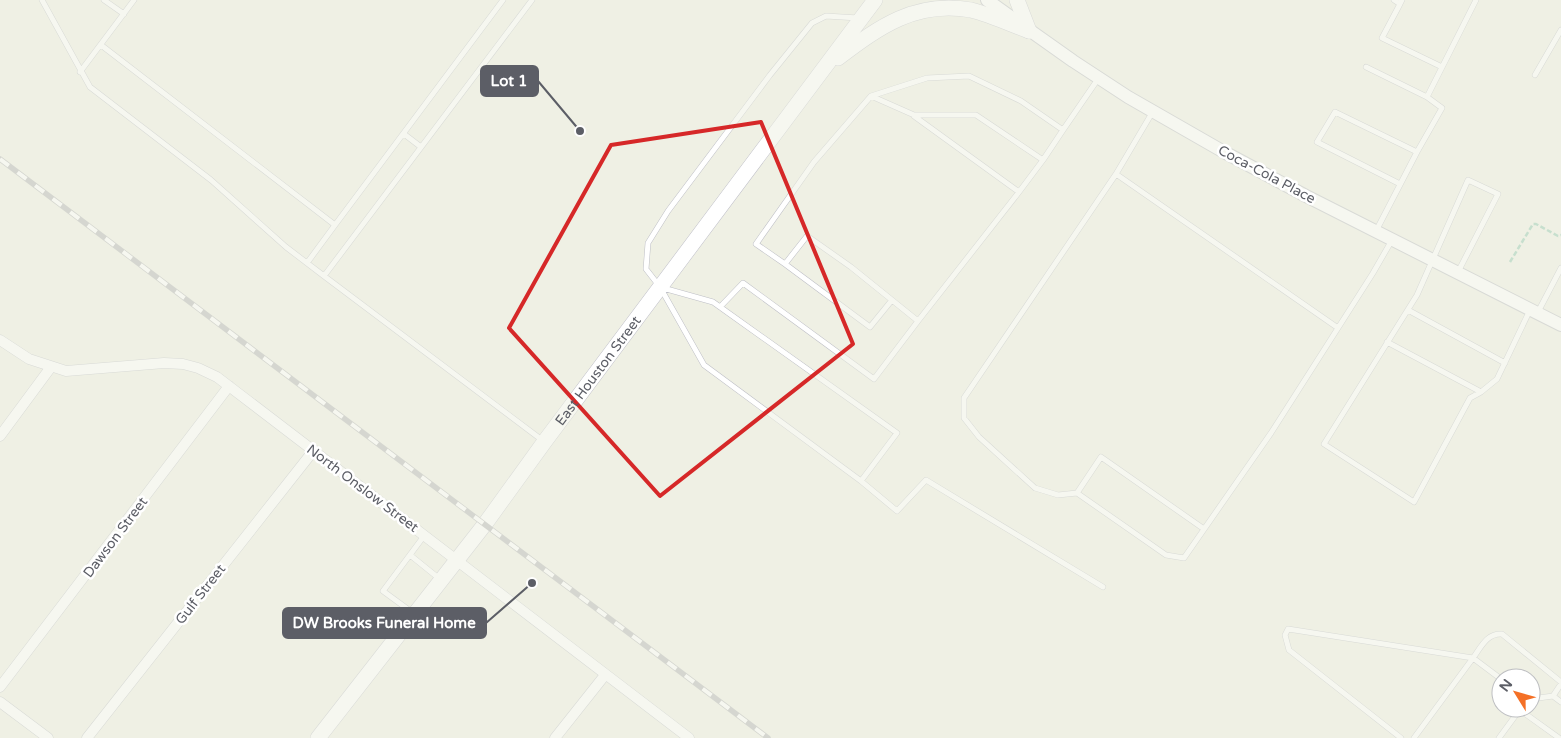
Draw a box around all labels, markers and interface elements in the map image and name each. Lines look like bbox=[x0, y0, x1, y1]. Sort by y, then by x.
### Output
callout: Lot 1 bbox=[481, 66, 538, 96]
text: Lot 1 bbox=[491, 72, 527, 90]
street label: Coca-Cola Place bbox=[1215, 142, 1319, 207]
street label: East Houston Street bbox=[552, 312, 645, 429]
street label: North Onslow Street bbox=[303, 441, 422, 536]
street label: Dawson Street bbox=[80, 493, 152, 581]
street label: Gulf Street bbox=[172, 560, 230, 628]
callout: DW Brooks Funeral Home bbox=[283, 608, 486, 638]
text: DW Brooks Funeral Home bbox=[292, 614, 476, 632]
north arrow bbox=[1491, 668, 1541, 718]
text: N bbox=[1496, 676, 1516, 695]

